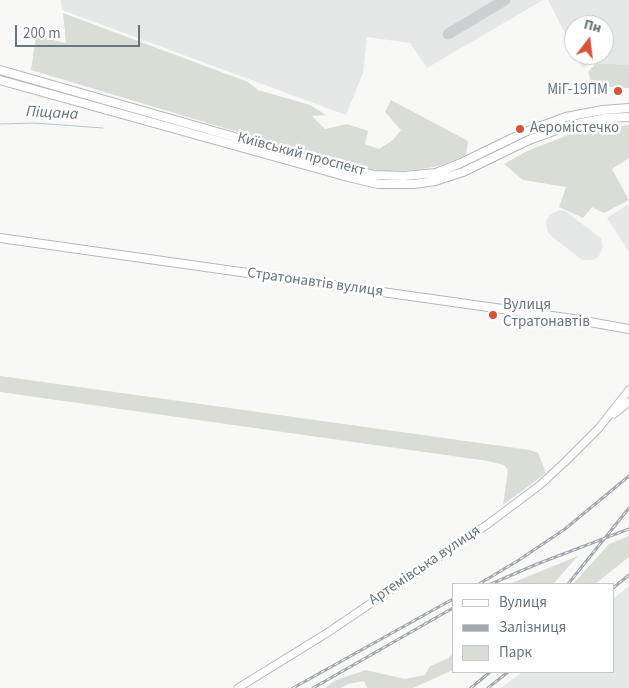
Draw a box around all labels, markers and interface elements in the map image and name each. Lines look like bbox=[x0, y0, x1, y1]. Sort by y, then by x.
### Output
scale bar bbox=[18, 15, 142, 47]
north arrow bbox=[564, 15, 614, 65]
text: Пн bbox=[582, 15, 604, 38]
text: 200 m bbox=[23, 23, 61, 44]
place label: МіГ-19ПМ bbox=[547, 82, 608, 100]
marker: МіГ-19ПМ bbox=[612, 85, 624, 97]
water label: Піщана bbox=[25, 103, 79, 125]
place label: Аеромістечко bbox=[530, 120, 619, 138]
marker: Аеромістечко bbox=[514, 123, 526, 135]
street label: Київський проспект bbox=[235, 129, 367, 181]
street label: Стратонавтів вулиця bbox=[246, 265, 384, 301]
place label: Вулиця Стратонавтів bbox=[503, 297, 590, 332]
marker: Вулиця Стратонавтів bbox=[487, 309, 499, 321]
street label: Артемівська вулиця bbox=[366, 522, 484, 610]
legend bbox=[452, 583, 614, 673]
text: Вулиця bbox=[499, 592, 547, 613]
text: Залізниця bbox=[499, 617, 566, 638]
text: Парк bbox=[499, 642, 532, 663]

